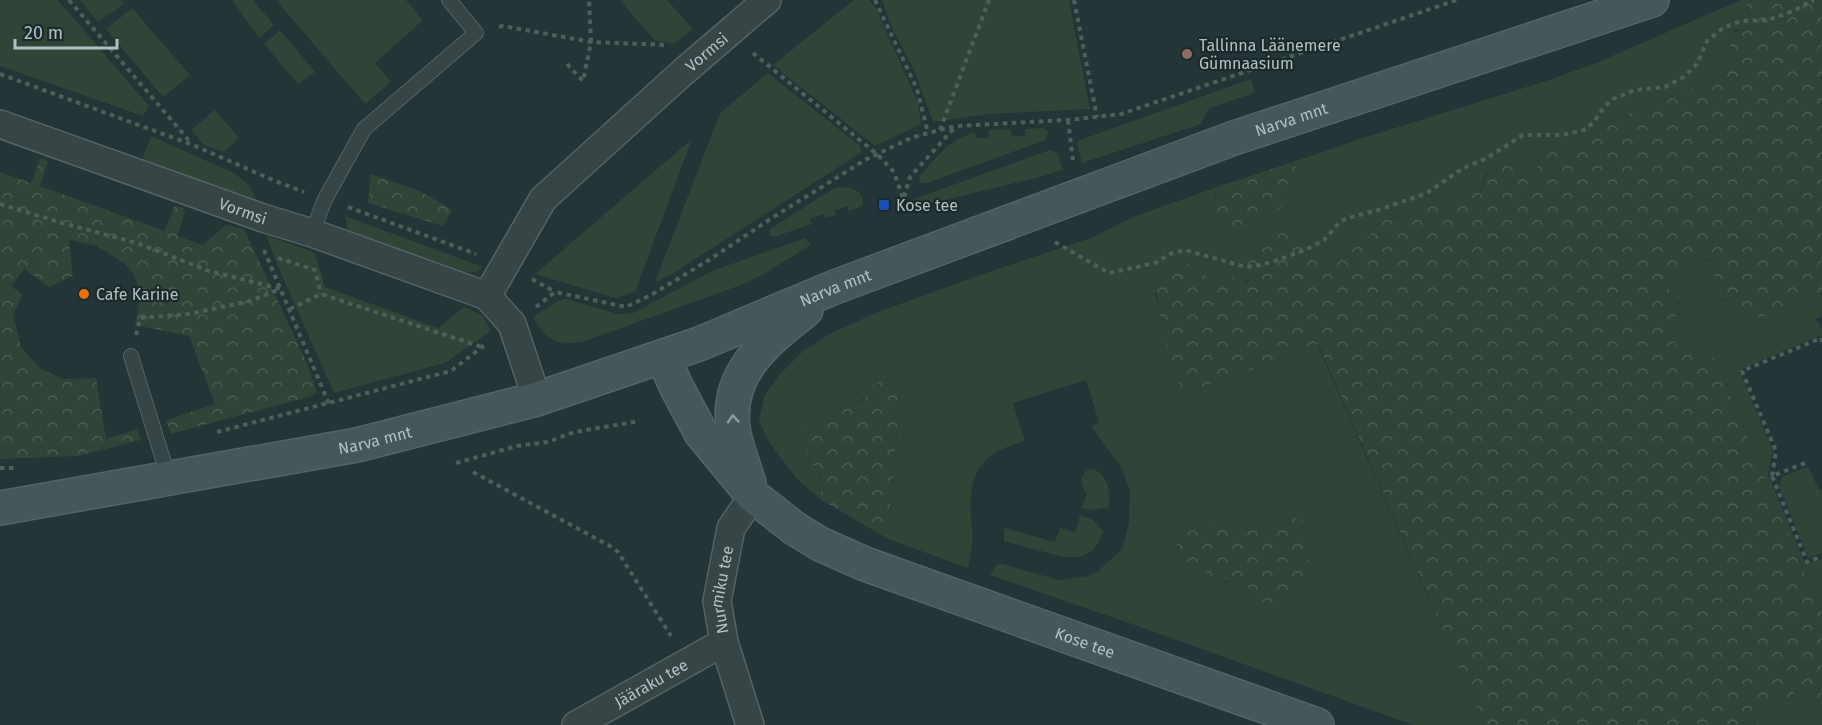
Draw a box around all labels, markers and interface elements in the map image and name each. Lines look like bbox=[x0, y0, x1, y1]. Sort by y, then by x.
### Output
scale bar bbox=[15, 12, 117, 50]
text: 20 m bbox=[24, 22, 63, 44]
street label: Vormsi bbox=[682, 29, 732, 76]
place label: Tallinna Läänemere Gümnaasium bbox=[1199, 36, 1341, 73]
marker: Tallinna Läänemere Gümnaasium bbox=[1180, 47, 1194, 61]
street label: Narva mnt bbox=[1253, 99, 1330, 140]
street label: Vormsi bbox=[216, 194, 269, 229]
place label: Kose tee bbox=[896, 196, 958, 215]
marker: Kose tee bbox=[877, 198, 891, 212]
street label: Narva mnt bbox=[797, 265, 874, 311]
place label: Cafe Karine bbox=[96, 285, 178, 304]
marker: Cafe Karine bbox=[77, 287, 91, 301]
one-way arrow bbox=[727, 415, 740, 424]
street label: Narva mnt bbox=[337, 422, 414, 458]
street label: Nurmiku tee bbox=[707, 544, 737, 635]
street label: Kose tee bbox=[1052, 623, 1117, 662]
street label: Jääraku tee bbox=[611, 655, 691, 712]

